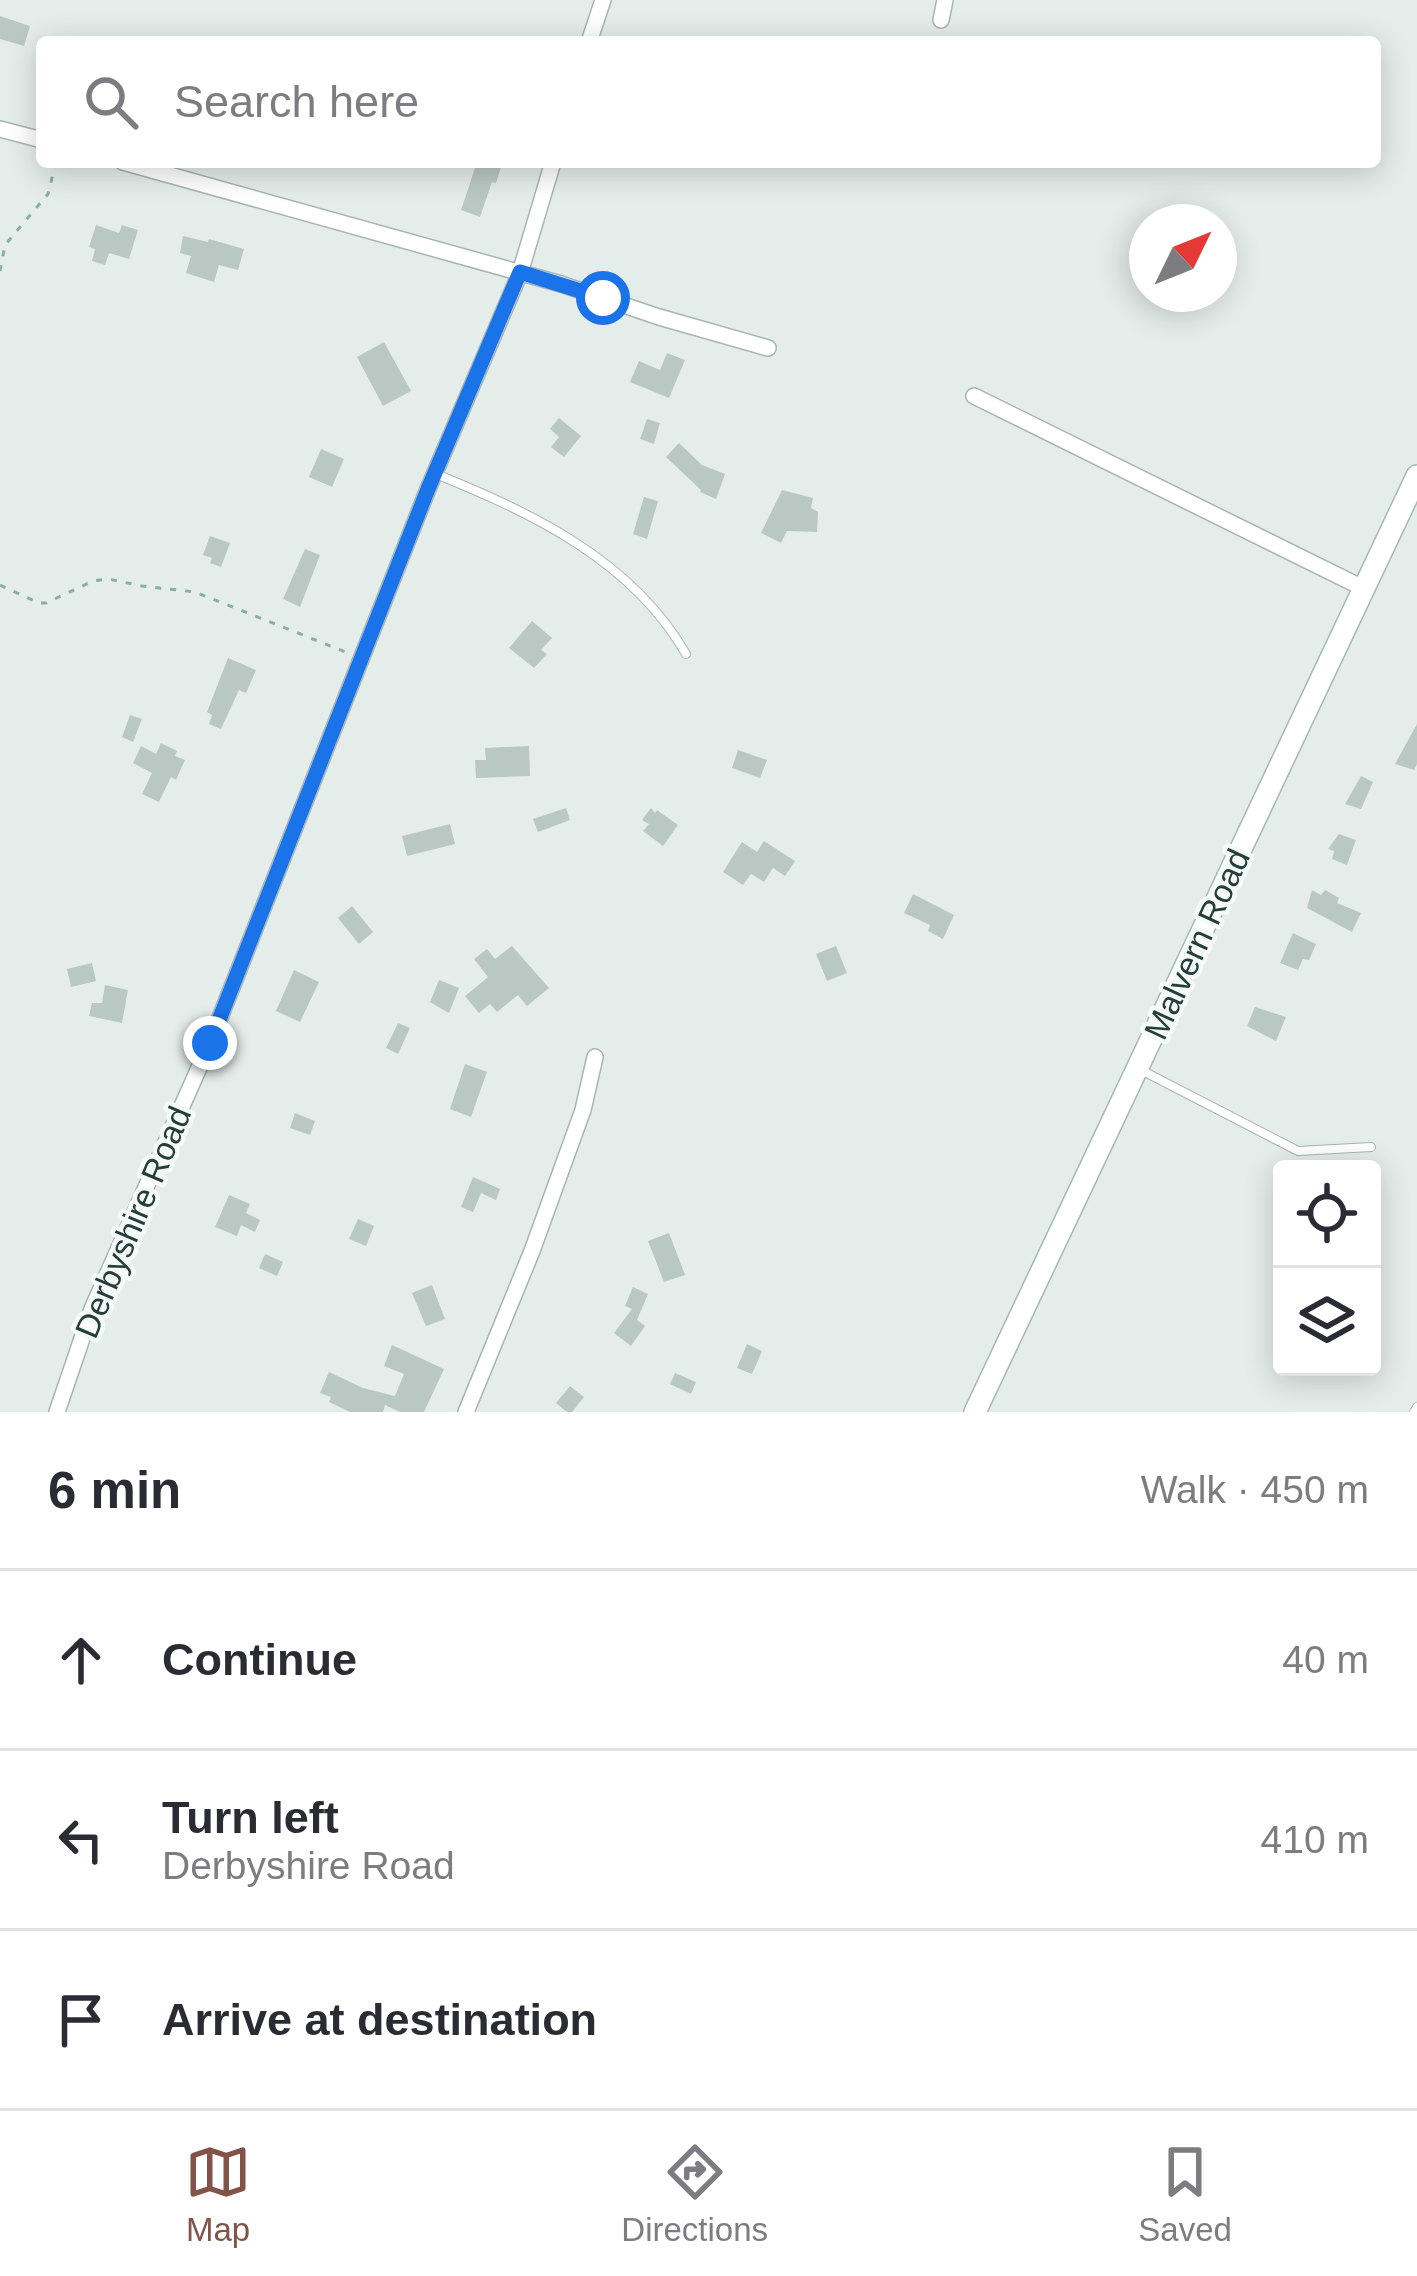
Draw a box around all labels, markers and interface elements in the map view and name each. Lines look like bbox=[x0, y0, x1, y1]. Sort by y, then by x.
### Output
search box bbox=[36, 36, 1381, 168]
icon: search bbox=[78, 69, 144, 135]
text: Search here bbox=[174, 76, 419, 127]
north arrow bbox=[1129, 204, 1237, 312]
route start bbox=[576, 271, 630, 325]
street label: Malvern Road bbox=[1137, 843, 1257, 1045]
route end bbox=[183, 1016, 237, 1070]
street label: Derbyshire Road bbox=[68, 1101, 198, 1343]
map controls bbox=[1273, 1160, 1381, 1376]
button: locate bbox=[1273, 1160, 1381, 1268]
button: layers bbox=[1273, 1268, 1381, 1376]
text: 6 min bbox=[48, 1462, 181, 1519]
text: Walk · 450 m bbox=[1141, 1468, 1369, 1511]
icon: ahead bbox=[48, 1627, 114, 1693]
text: Continue bbox=[162, 1634, 357, 1685]
text: 40 m bbox=[1282, 1638, 1369, 1681]
text: Turn left bbox=[162, 1792, 339, 1843]
icon: left bbox=[48, 1807, 114, 1873]
text: 410 m bbox=[1261, 1818, 1369, 1861]
text: Derbyshire Road bbox=[162, 1844, 455, 1887]
icon: arrive bbox=[48, 1987, 114, 2053]
text: Arrive at destination bbox=[162, 1994, 597, 2045]
tab: Map bbox=[185, 2139, 251, 2249]
tab: Directions bbox=[621, 2139, 768, 2249]
tab: Saved bbox=[1138, 2139, 1232, 2249]

